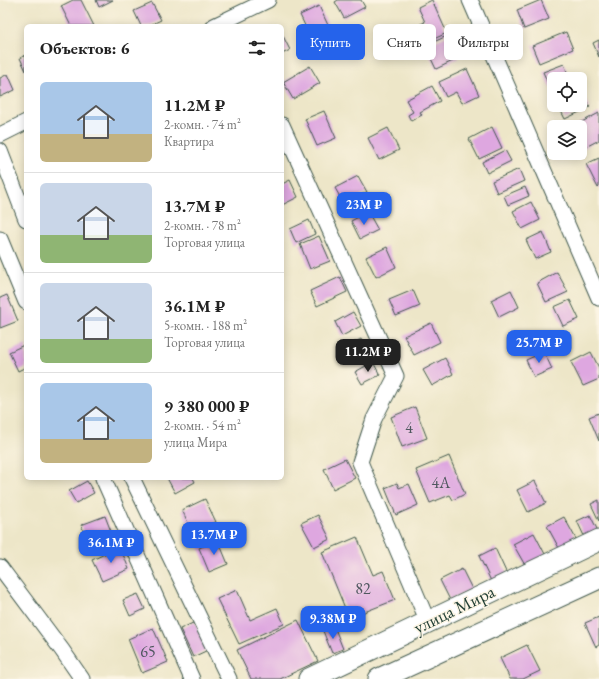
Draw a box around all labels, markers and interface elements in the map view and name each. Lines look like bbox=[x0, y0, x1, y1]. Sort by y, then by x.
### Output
chip: Купить bbox=[296, 24, 365, 60]
chip: Снять bbox=[373, 24, 436, 60]
chip: Фильтры bbox=[444, 24, 523, 60]
text: Объектов: 6 bbox=[40, 37, 130, 59]
icon: filters bbox=[246, 37, 268, 59]
map controls bbox=[547, 72, 587, 160]
button: locate bbox=[547, 72, 587, 112]
text: 11.2M ₽ bbox=[164, 94, 225, 116]
icon: home bbox=[72, 98, 120, 146]
text: 2-комн. · 74 m² bbox=[164, 116, 241, 133]
button: layers bbox=[547, 120, 587, 160]
text: Квартира bbox=[164, 133, 214, 150]
pin: 23M ₽ bbox=[336, 192, 392, 226]
text: 13.7M ₽ bbox=[164, 195, 225, 217]
text: 23M ₽ bbox=[346, 196, 382, 213]
icon: home bbox=[72, 199, 120, 247]
text: 2-комн. · 78 m² bbox=[164, 217, 241, 234]
text: Торговая улица bbox=[164, 234, 245, 251]
text: 36.1M ₽ bbox=[164, 295, 225, 317]
icon: home bbox=[72, 299, 120, 347]
text: 5-комн. · 188 m² bbox=[164, 317, 247, 334]
pin: 25.7M ₽ bbox=[502, 330, 576, 364]
text: Торговая улица bbox=[164, 334, 245, 351]
text: 25.7M ₽ bbox=[516, 334, 562, 351]
pin: 11.2M ₽ bbox=[331, 339, 405, 373]
text: 11.2M ₽ bbox=[345, 343, 391, 360]
text: 9 380 000 ₽ bbox=[164, 395, 250, 417]
icon: home bbox=[72, 399, 120, 447]
text: 2-комн. · 54 m² bbox=[164, 417, 241, 434]
house number: 4 bbox=[405, 417, 413, 438]
text: улица Мира bbox=[164, 434, 227, 451]
house number: 4А bbox=[432, 472, 451, 493]
pin: 13.7M ₽ bbox=[177, 522, 251, 556]
text: 13.7M ₽ bbox=[191, 526, 237, 543]
pin: 36.1M ₽ bbox=[74, 530, 148, 564]
text: 36.1M ₽ bbox=[88, 534, 134, 551]
house number: 82 bbox=[355, 578, 371, 599]
street label: улица Мира bbox=[410, 579, 499, 639]
pin: 9.38M ₽ bbox=[296, 606, 370, 640]
text: 9.38M ₽ bbox=[310, 610, 356, 627]
house number: 65 bbox=[140, 641, 156, 662]

